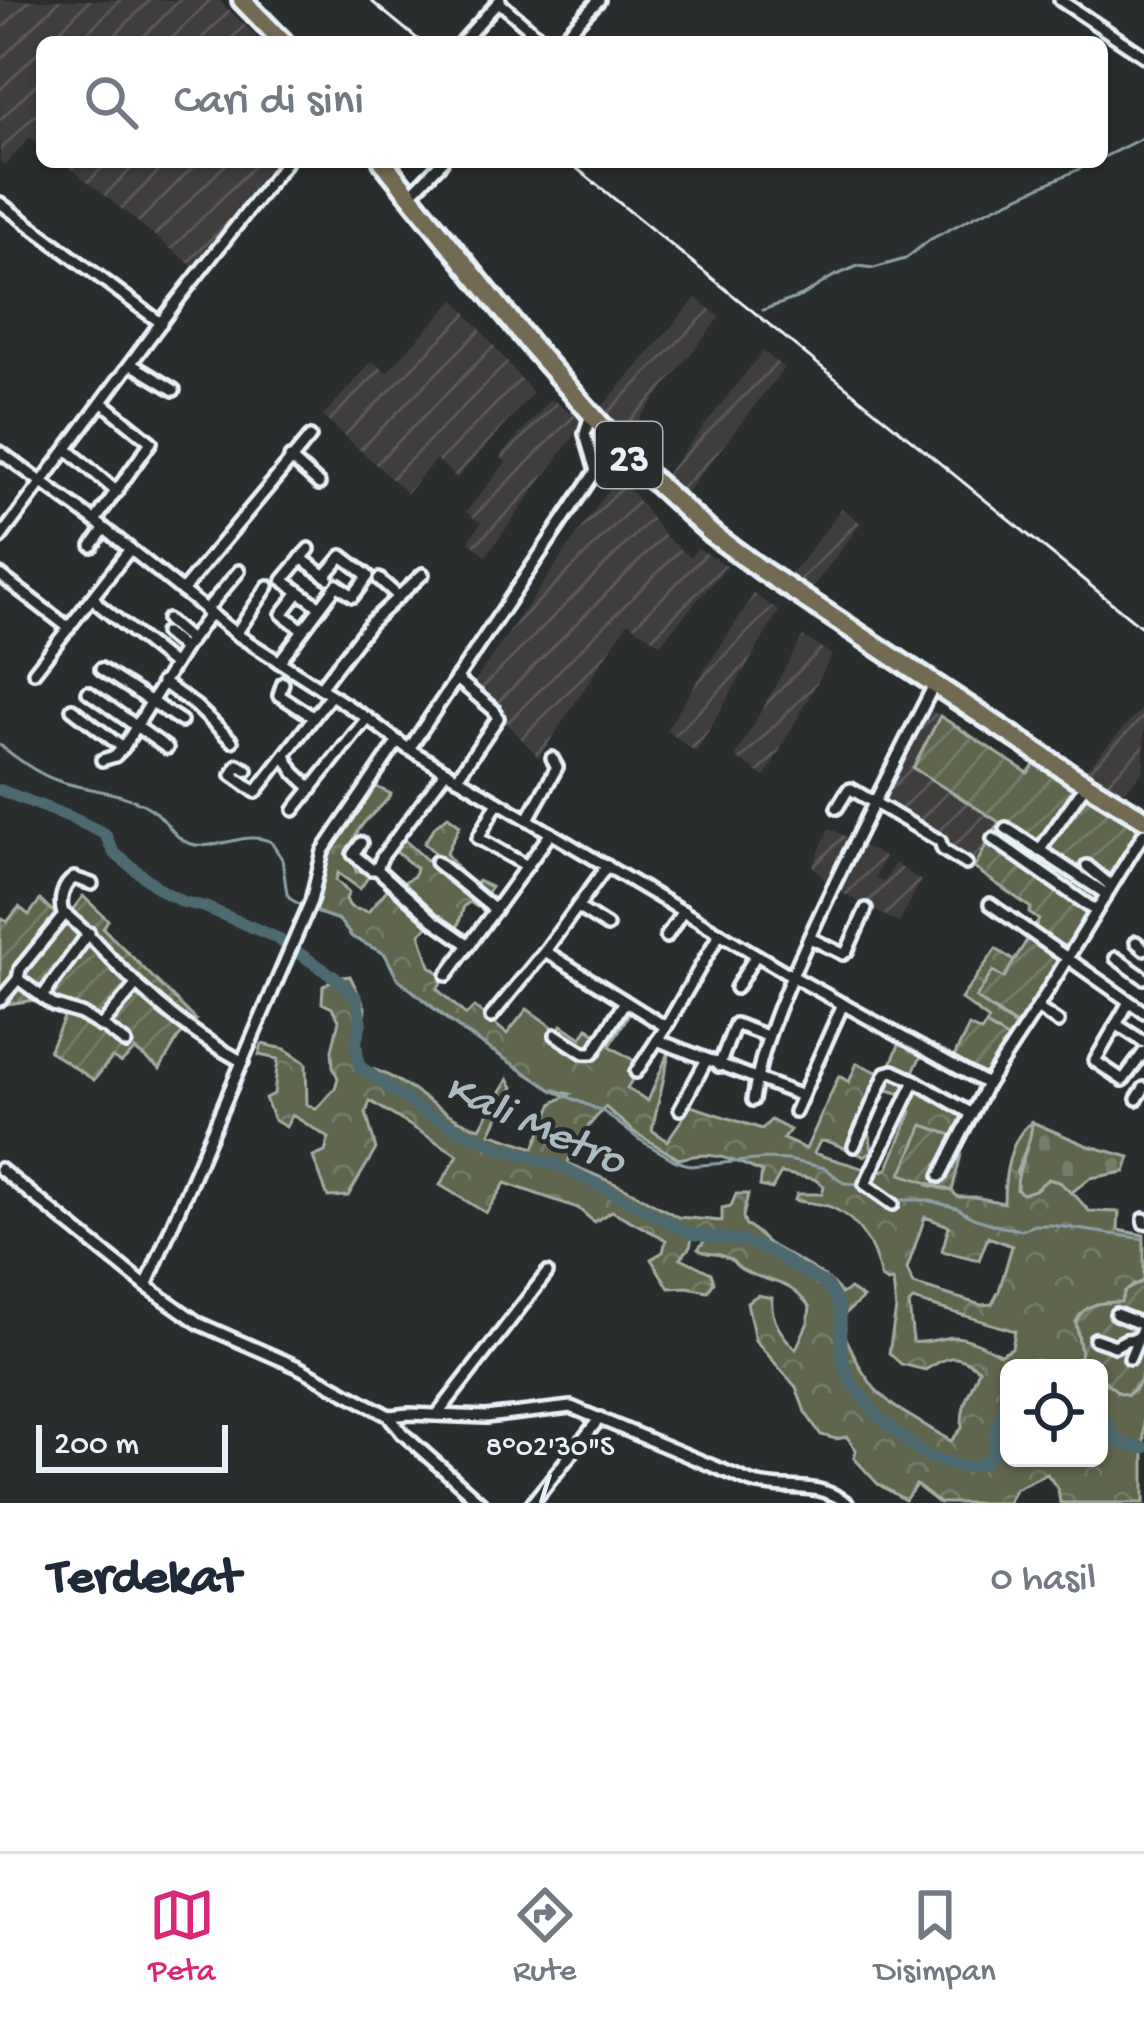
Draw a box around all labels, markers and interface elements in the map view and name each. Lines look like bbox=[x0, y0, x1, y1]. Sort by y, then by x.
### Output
search box bbox=[36, 36, 1108, 168]
icon: search bbox=[78, 69, 144, 135]
text: Cari di sini bbox=[174, 76, 364, 129]
road number: 23 bbox=[596, 422, 662, 488]
water label: Kali Metro bbox=[435, 1064, 634, 1191]
map controls bbox=[1000, 1359, 1108, 1467]
button: locate bbox=[1000, 1359, 1108, 1467]
scale bar bbox=[36, 1419, 228, 1472]
text: 200 m bbox=[54, 1427, 139, 1465]
text: 8°02'30"S bbox=[486, 1432, 614, 1467]
text: Terdekat bbox=[48, 1551, 240, 1611]
text: 0 hasil bbox=[991, 1558, 1096, 1604]
tab: Peta bbox=[148, 1882, 215, 1992]
tab: Rute bbox=[512, 1882, 578, 1992]
tab: Disimpan bbox=[874, 1882, 996, 1992]

